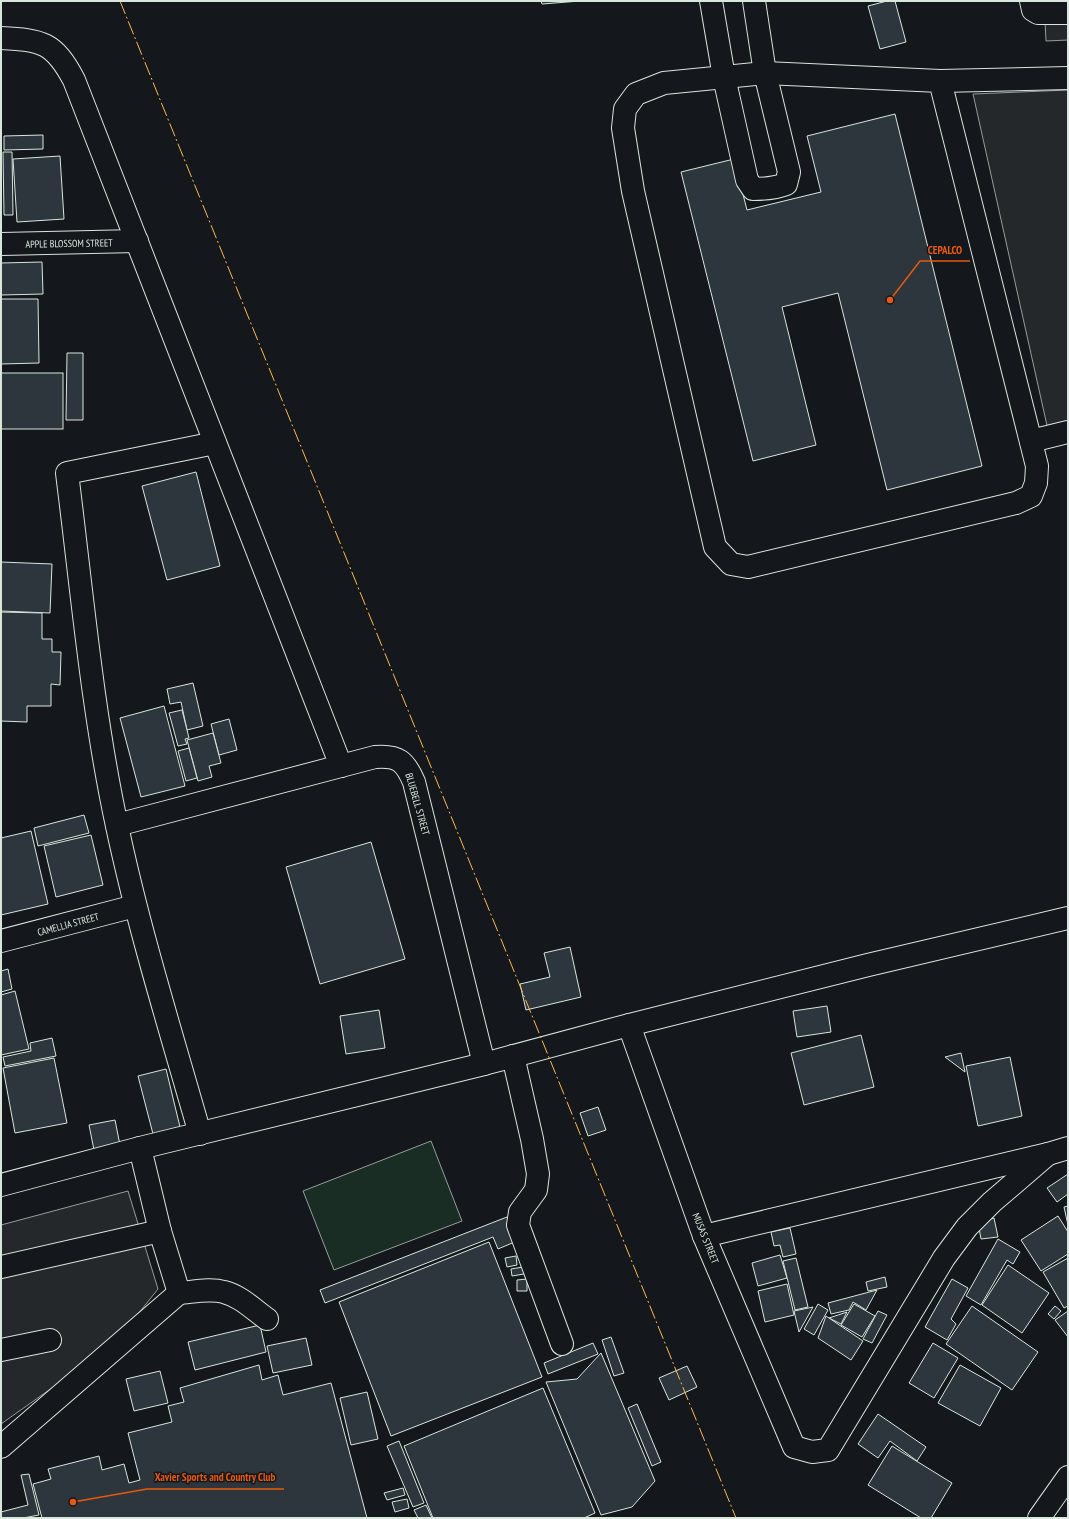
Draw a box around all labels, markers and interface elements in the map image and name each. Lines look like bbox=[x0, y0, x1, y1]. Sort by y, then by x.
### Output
street label: APPLE BLOSSOM STREET bbox=[25, 236, 113, 251]
callout: CEPALCO bbox=[920, 238, 970, 261]
text: CEPALCO bbox=[928, 243, 962, 257]
street label: BLUEBELL STREET bbox=[402, 772, 433, 837]
street label: CAMELLIA STREET bbox=[36, 910, 101, 939]
street label: MUSAS STREET bbox=[689, 1211, 722, 1266]
callout: Xavier Sports and Country Club bbox=[147, 1466, 284, 1489]
text: Xavier Sports and Country Club bbox=[155, 1470, 275, 1484]

